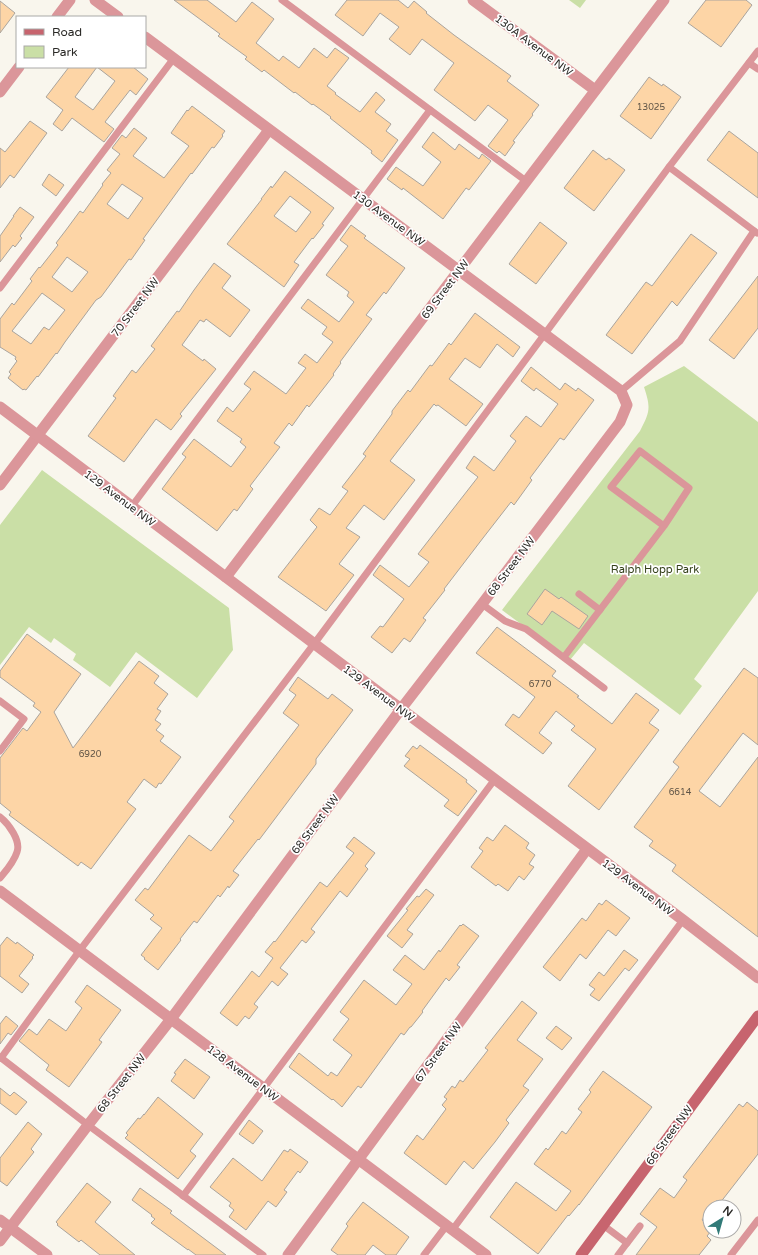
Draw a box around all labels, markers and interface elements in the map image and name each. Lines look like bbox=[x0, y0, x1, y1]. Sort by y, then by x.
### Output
street label: 130A Avenue NW bbox=[492, 12, 575, 79]
legend bbox=[16, 16, 146, 68]
text: Road bbox=[52, 25, 82, 39]
text: Park bbox=[52, 45, 78, 59]
house number: 13025 bbox=[637, 102, 665, 113]
street label: 130 Avenue NW bbox=[350, 188, 427, 249]
street label: 69 Street NW bbox=[419, 257, 472, 322]
street label: 70 Street NW bbox=[109, 275, 162, 340]
street label: 129 Avenue NW bbox=[82, 467, 158, 529]
street label: 68 Street NW bbox=[485, 534, 538, 599]
park label: Ralph Hopp Park bbox=[611, 563, 699, 576]
street label: 129 Avenue NW bbox=[341, 662, 417, 724]
house number: 6770 bbox=[529, 679, 552, 690]
house number: 6920 bbox=[79, 749, 102, 760]
house number: 6614 bbox=[669, 787, 692, 798]
street label: 68 Street NW bbox=[289, 792, 342, 857]
street label: 129 Avenue NW bbox=[600, 856, 676, 918]
street label: 67 Street NW bbox=[412, 1020, 465, 1085]
street label: 128 Avenue NW bbox=[205, 1042, 281, 1104]
street label: 68 Street NW bbox=[94, 1051, 148, 1115]
street label: 66 Street NW bbox=[643, 1103, 696, 1168]
north arrow bbox=[702, 1199, 742, 1239]
text: N bbox=[720, 1204, 735, 1219]

